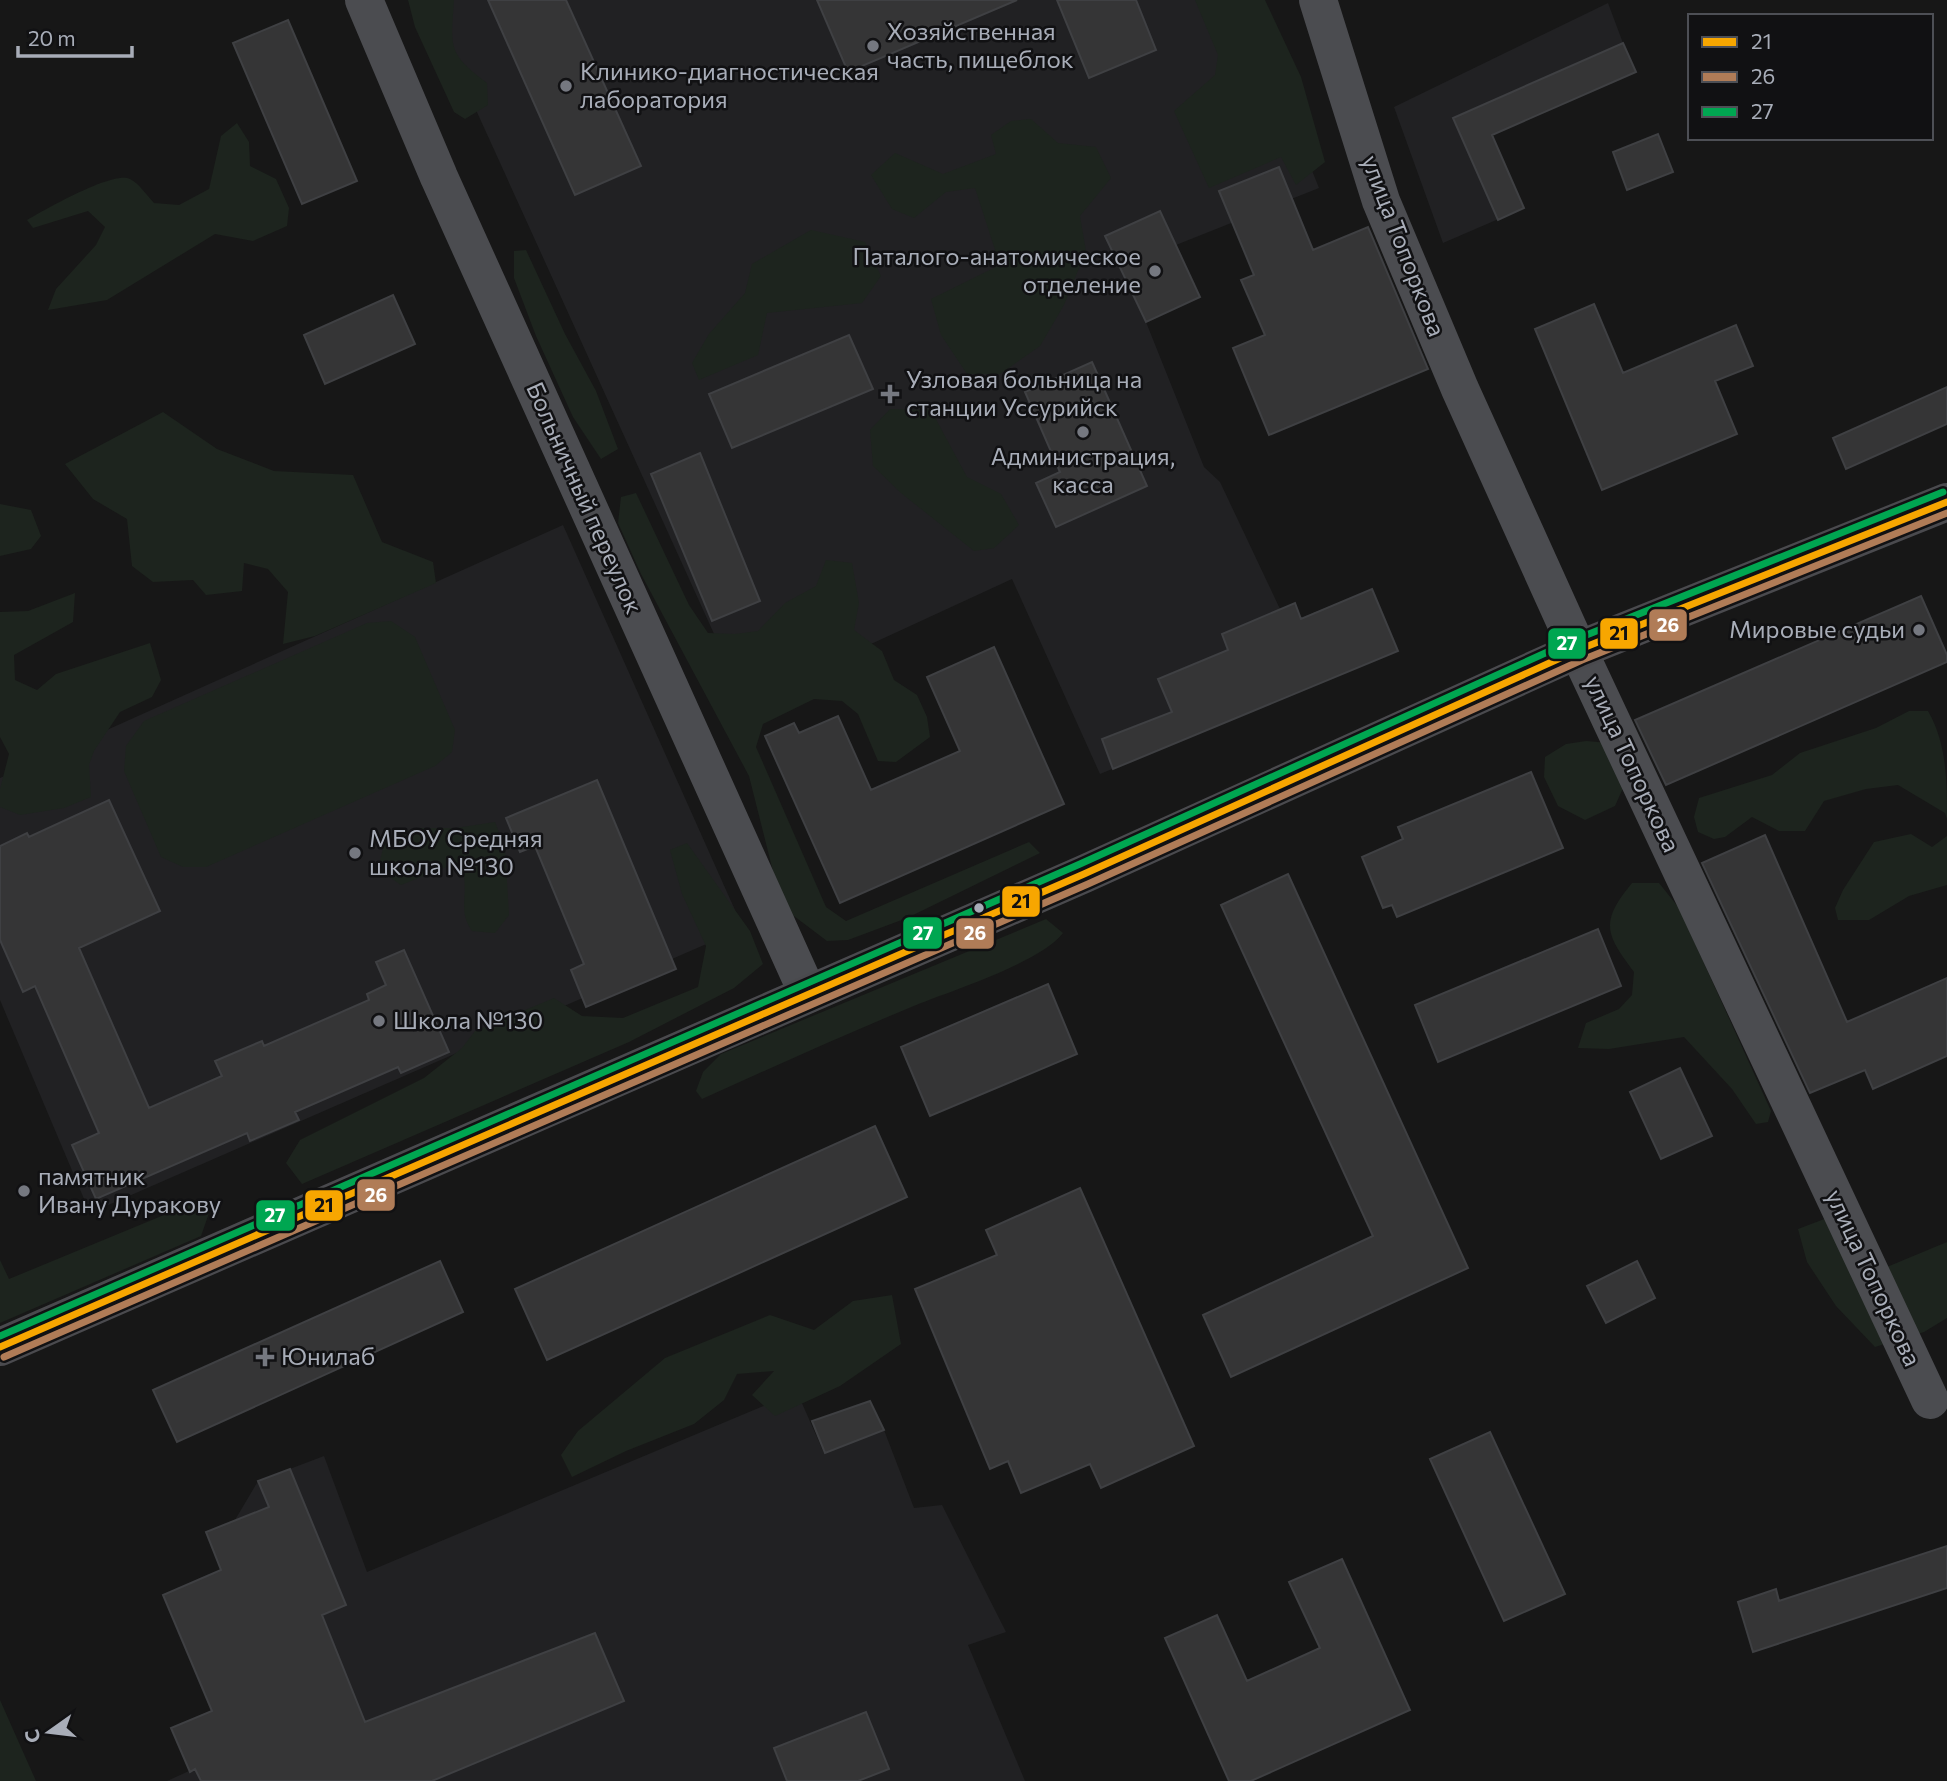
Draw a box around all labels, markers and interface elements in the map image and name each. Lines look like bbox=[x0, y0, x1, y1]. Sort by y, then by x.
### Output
scale bar bbox=[18, 14, 131, 58]
legend bbox=[1688, 14, 1933, 140]
place label: Хозяйственная часть, пищеблок bbox=[887, 16, 1074, 73]
text: 20 m bbox=[28, 25, 76, 50]
text: 21 bbox=[1751, 28, 1772, 53]
marker: Хозяйственная часть, пищеблок bbox=[865, 38, 881, 54]
place label: Клинико-диагностическая лаборатория bbox=[580, 56, 879, 113]
text: 26 bbox=[1751, 63, 1775, 88]
marker: Клинико-диагностическая лаборатория bbox=[558, 78, 574, 94]
text: 27 bbox=[1751, 98, 1774, 123]
street label: улица Топоркова bbox=[1356, 151, 1452, 340]
place label: Паталого-анатомическое отделение bbox=[853, 241, 1141, 298]
marker: Паталого-анатомическое отделение bbox=[1147, 263, 1163, 279]
place label: Узловая больница на станции Уссурийск bbox=[906, 364, 1142, 421]
street label: Больничный переулок bbox=[521, 377, 650, 618]
marker: Узловая больница на станции Уссурийск bbox=[880, 384, 900, 404]
marker: Администрация, касса bbox=[1075, 424, 1091, 440]
place label: Администрация, касса bbox=[991, 441, 1175, 498]
line badge: 26 bbox=[1648, 608, 1688, 642]
text: 26 bbox=[1657, 613, 1679, 636]
place label: Мировые судьи bbox=[1729, 614, 1905, 643]
line badge: 21 bbox=[1599, 617, 1639, 650]
text: 21 bbox=[1609, 621, 1629, 644]
marker: Мировые судьи bbox=[1911, 622, 1927, 638]
line badge: 27 bbox=[1547, 627, 1587, 660]
text: 27 bbox=[1556, 631, 1578, 654]
street label: улица Топоркова bbox=[1580, 670, 1687, 856]
place label: МБОУ Средняя школа №130 bbox=[369, 823, 543, 880]
marker: МБОУ Средняя школа №130 bbox=[347, 845, 363, 861]
line badge: 21 bbox=[1001, 885, 1041, 918]
text: 21 bbox=[1011, 889, 1031, 912]
unlabelled marker bbox=[972, 901, 986, 915]
line badge: 27 bbox=[902, 916, 943, 950]
line badge: 26 bbox=[955, 917, 995, 950]
text: 27 bbox=[912, 921, 934, 944]
text: 26 bbox=[964, 921, 986, 944]
place label: Школа №130 bbox=[393, 1005, 543, 1034]
marker: Школа №130 bbox=[371, 1013, 387, 1029]
place label: памятник Ивану Дуракову bbox=[38, 1161, 221, 1218]
line badge: 26 bbox=[356, 1178, 396, 1212]
marker: памятник Ивану Дуракову bbox=[16, 1183, 32, 1199]
text: 26 bbox=[365, 1183, 387, 1206]
street label: улица Топоркова bbox=[1821, 1184, 1928, 1370]
line badge: 21 bbox=[304, 1189, 344, 1222]
text: 21 bbox=[314, 1193, 334, 1216]
line badge: 27 bbox=[255, 1199, 296, 1232]
text: 27 bbox=[264, 1203, 286, 1226]
place label: Юнилаб bbox=[281, 1341, 375, 1370]
marker: Юнилаб bbox=[255, 1347, 275, 1367]
north arrow bbox=[14, 1697, 84, 1767]
text: С bbox=[19, 1727, 45, 1745]

